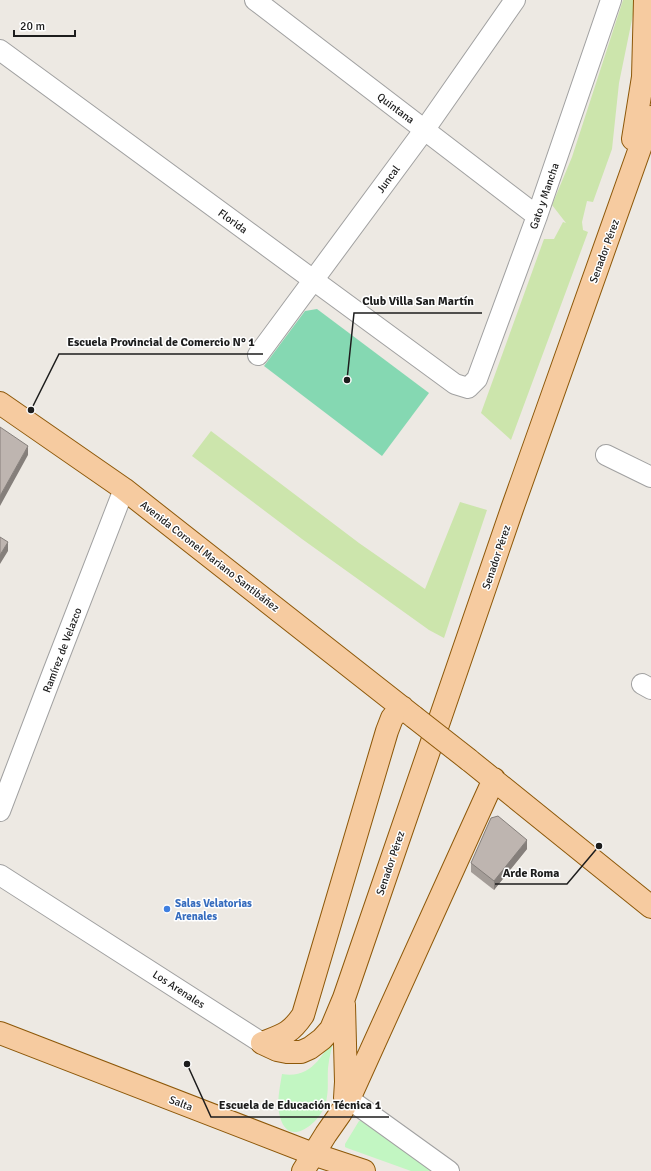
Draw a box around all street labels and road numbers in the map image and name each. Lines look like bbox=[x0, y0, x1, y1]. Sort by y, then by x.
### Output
street label: Quintana bbox=[375, 90, 417, 127]
street label: Gato y Mancha bbox=[527, 161, 562, 231]
street label: Juncal bbox=[374, 163, 403, 196]
street label: Florida bbox=[215, 206, 250, 237]
street label: Senador Pérez bbox=[587, 217, 622, 285]
street label: Avenida Coronel Mariano Santibáñez bbox=[138, 498, 282, 615]
street label: Senador Pérez bbox=[479, 523, 514, 591]
street label: Ramírez de Velazco bbox=[40, 606, 85, 695]
street label: Senador Pérez bbox=[373, 829, 408, 897]
street label: Los Arenales bbox=[150, 968, 207, 1011]
street label: Salta bbox=[167, 1093, 195, 1114]

